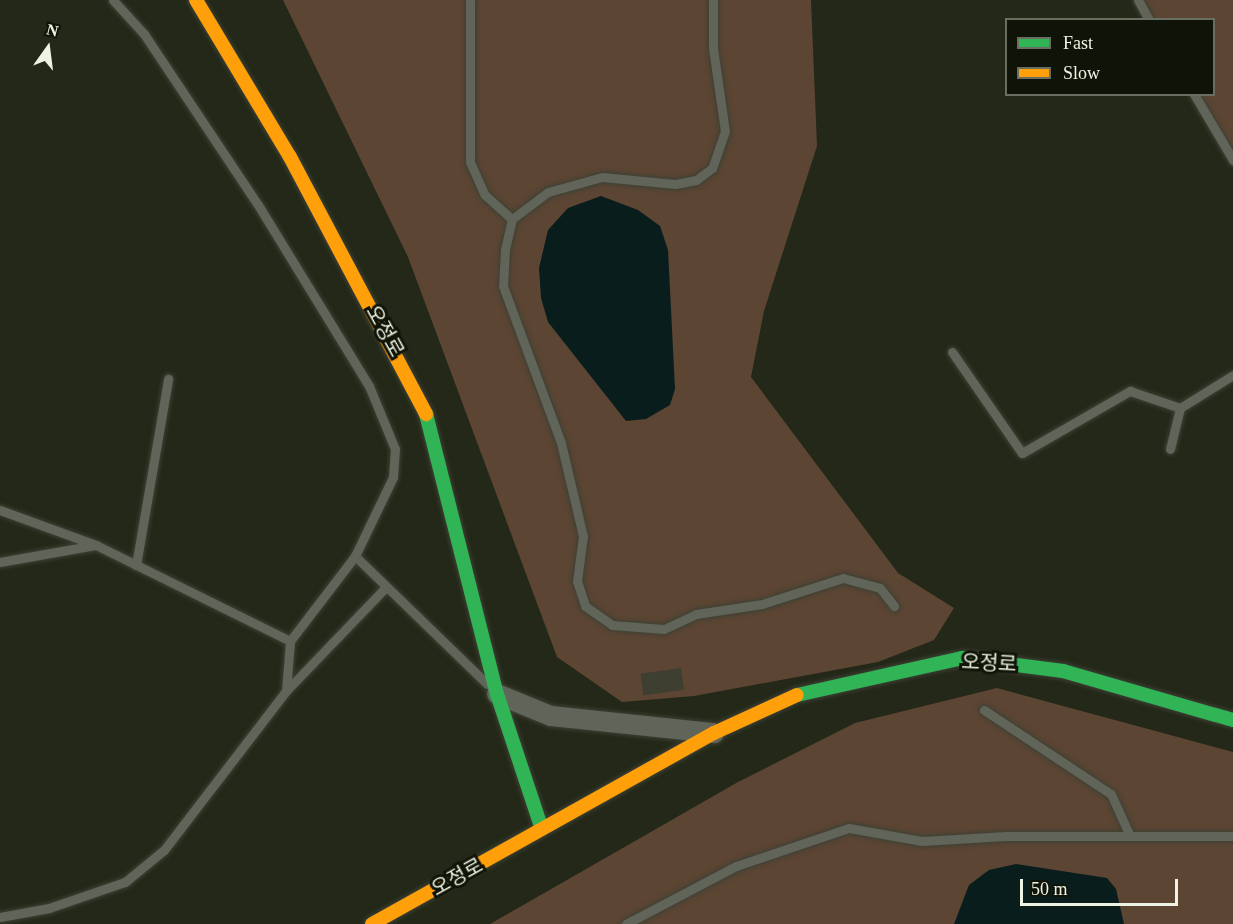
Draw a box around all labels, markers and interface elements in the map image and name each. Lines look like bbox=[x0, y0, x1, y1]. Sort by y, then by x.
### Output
north arrow bbox=[18, 18, 78, 78]
legend bbox=[1005, 18, 1215, 96]
text: N bbox=[45, 20, 60, 40]
text: Fast bbox=[1063, 33, 1093, 53]
text: Slow bbox=[1063, 63, 1100, 83]
street label: 오정로 bbox=[361, 301, 409, 361]
street label: 오정로 bbox=[961, 650, 1017, 676]
street label: 오정로 bbox=[427, 853, 487, 901]
scale bar bbox=[1023, 867, 1180, 905]
text: 50 m bbox=[1031, 879, 1068, 899]

